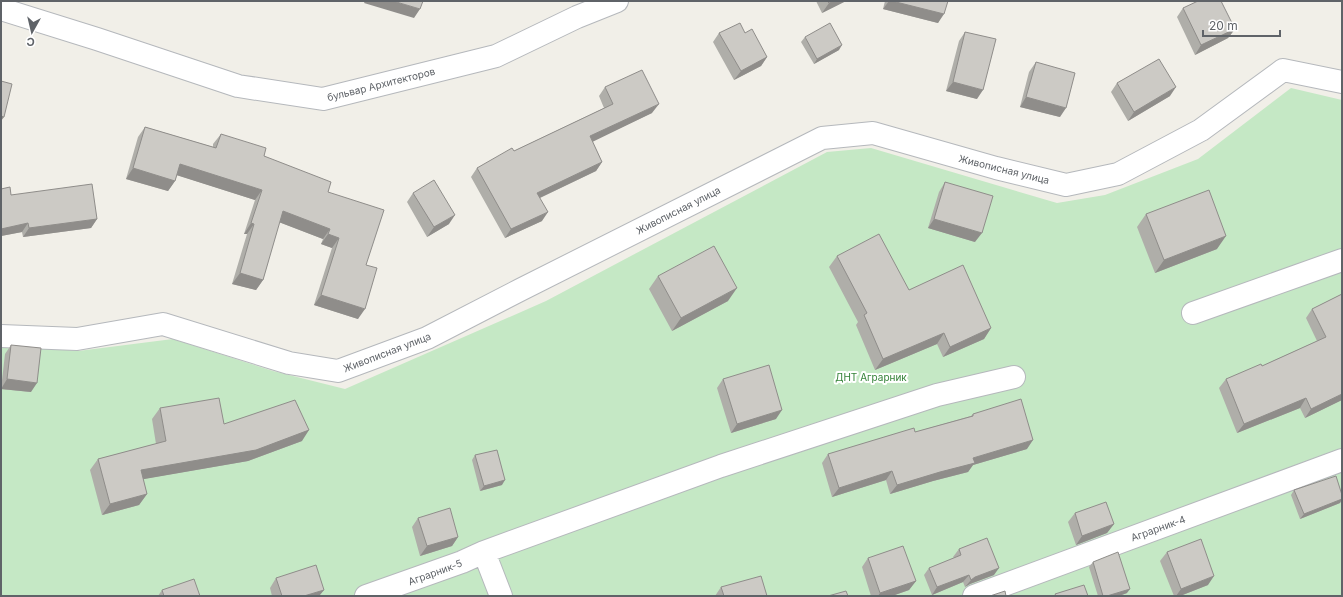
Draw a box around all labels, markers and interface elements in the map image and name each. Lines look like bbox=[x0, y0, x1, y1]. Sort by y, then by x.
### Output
north arrow bbox=[12, 12, 52, 52]
scale bar bbox=[1203, 12, 1280, 38]
text: 20 m bbox=[1209, 18, 1238, 33]
text: С bbox=[26, 34, 36, 49]
street label: бульвар Архитекторов bbox=[326, 65, 437, 103]
street label: Живописная улица bbox=[957, 152, 1051, 186]
street label: Живописная улица bbox=[634, 184, 722, 236]
street label: Живописная улица bbox=[341, 330, 433, 374]
park label: ДНТ Аграрник bbox=[835, 371, 907, 383]
street label: Аграрник-4 bbox=[1129, 513, 1187, 543]
street label: Аграрник-5 bbox=[406, 557, 464, 587]

